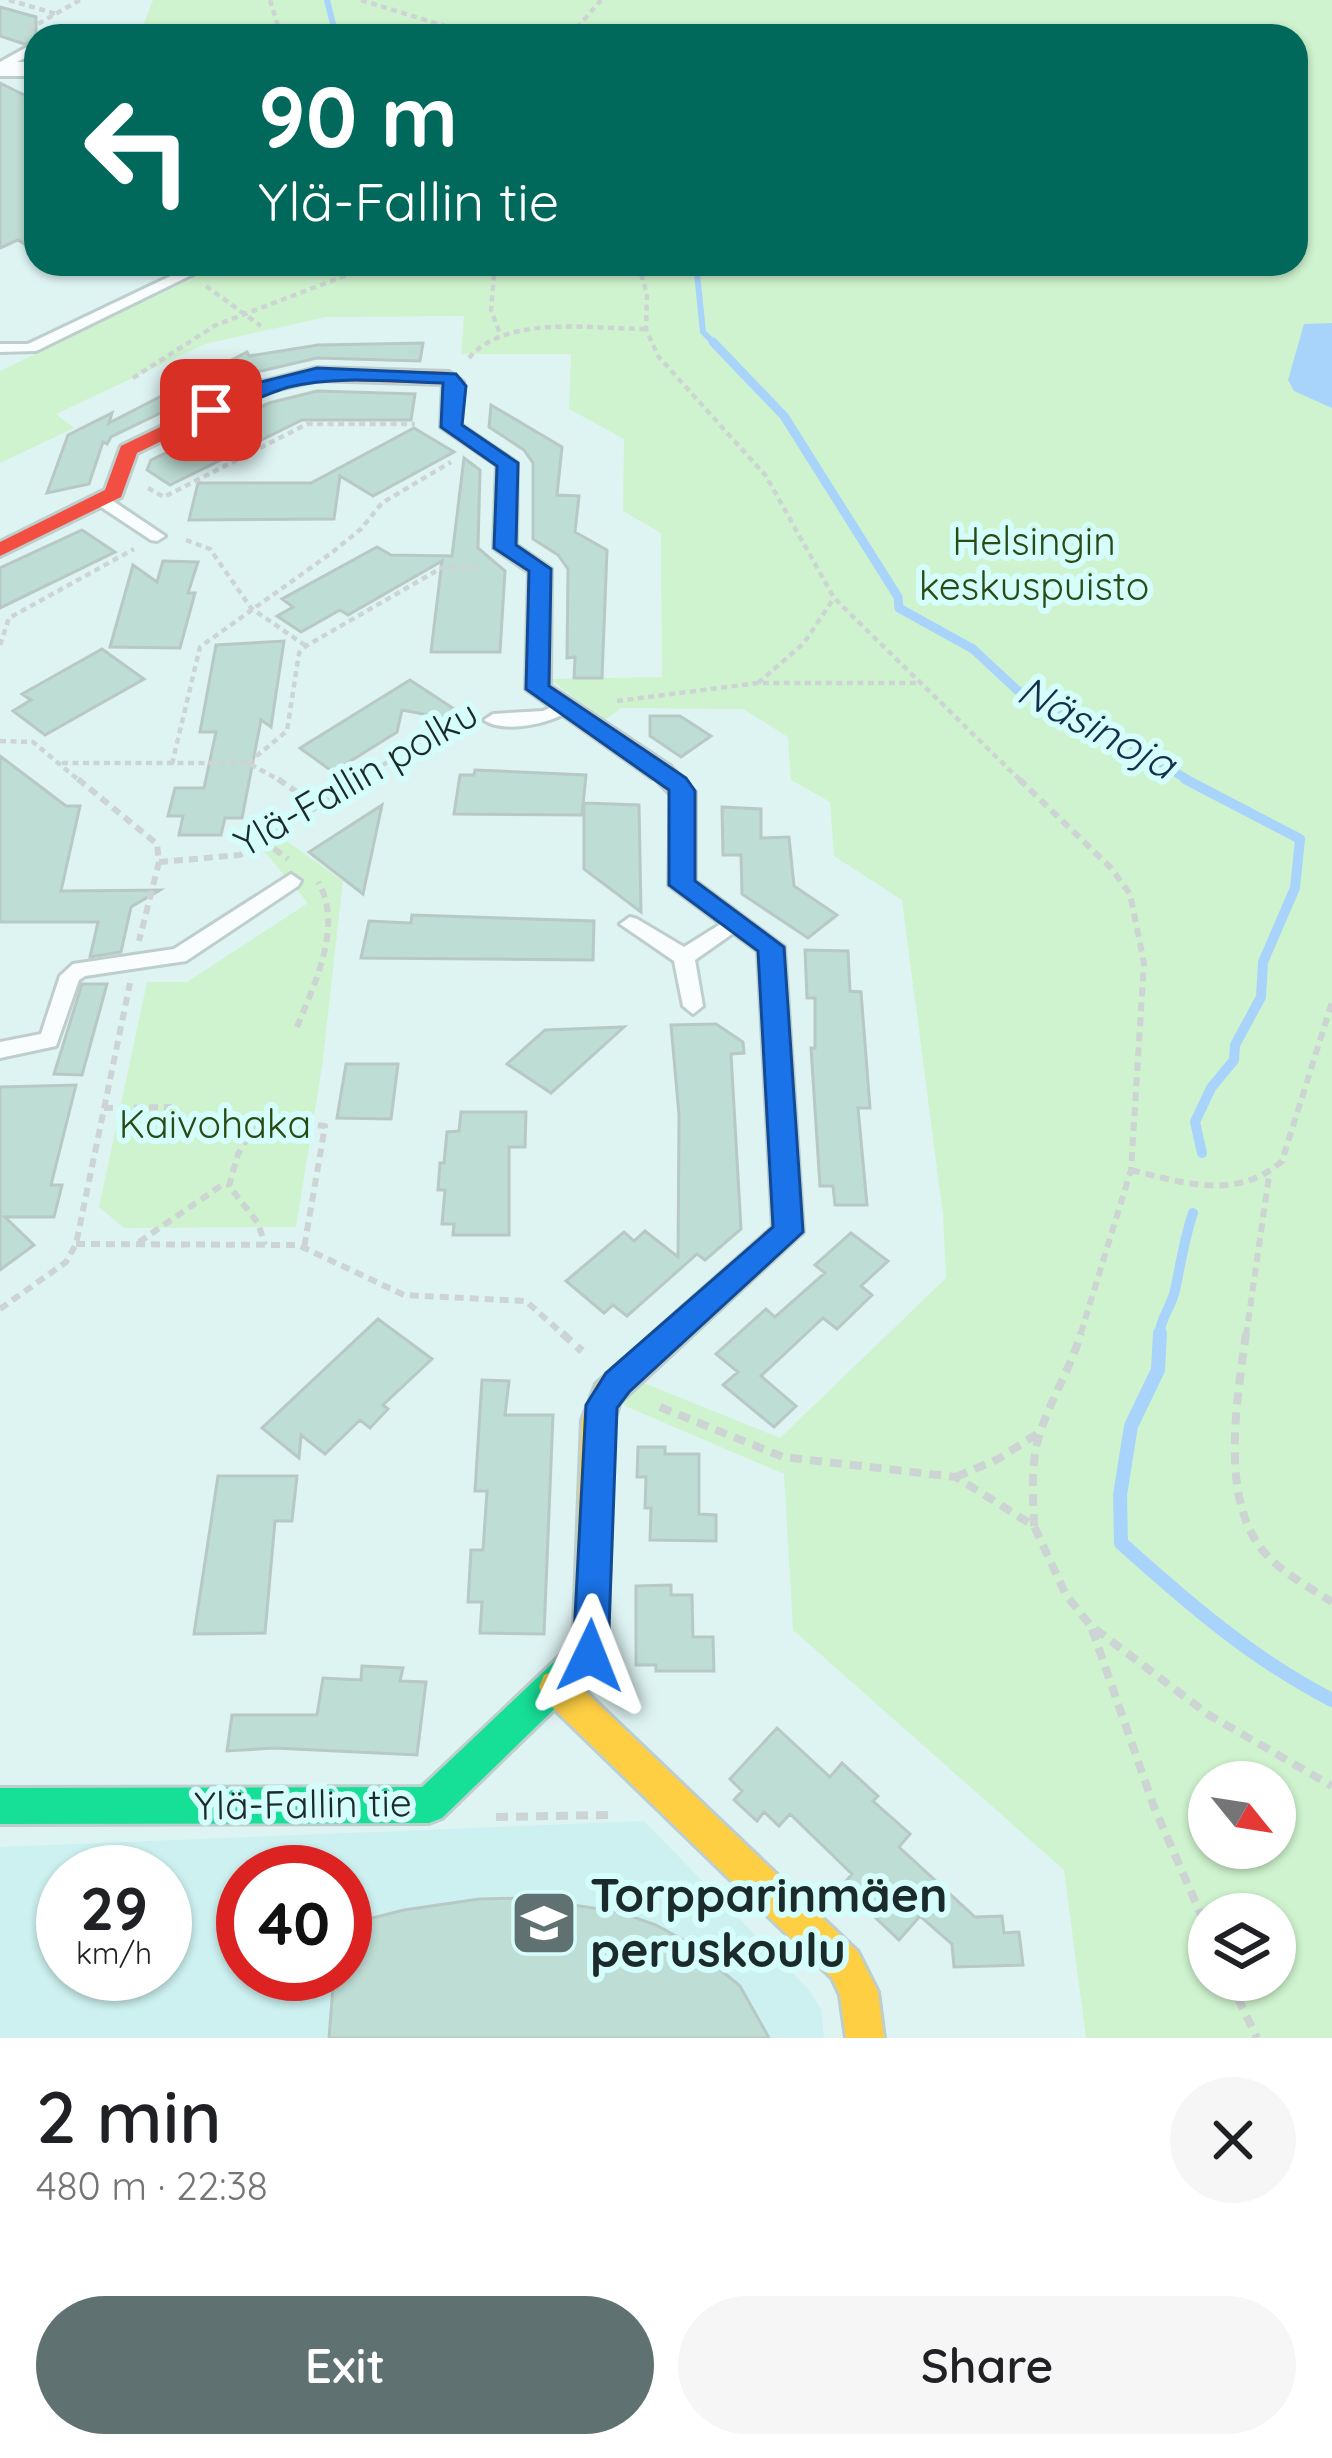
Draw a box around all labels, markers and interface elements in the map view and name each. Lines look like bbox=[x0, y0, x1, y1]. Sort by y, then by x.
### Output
text: 90 m bbox=[258, 63, 458, 168]
icon: left bbox=[60, 72, 216, 228]
text: Ylä-Fallin tie bbox=[258, 167, 559, 235]
pin bbox=[160, 359, 262, 461]
icon: arrive bbox=[178, 377, 244, 443]
park label: Helsingin keskuspuisto bbox=[919, 516, 1149, 610]
water label: Näsinoja bbox=[1009, 663, 1187, 791]
street label: Ylä-Fallin polku bbox=[225, 688, 486, 867]
park label: Kaivohaka bbox=[119, 1099, 311, 1148]
position arrow bbox=[527, 1593, 653, 1719]
north arrow bbox=[1188, 1761, 1296, 1869]
map controls bbox=[1188, 1761, 1296, 2001]
street label: Ylä-Fallin tie bbox=[194, 1777, 412, 1830]
speed limit sign: 40 bbox=[216, 1845, 372, 2001]
place label: Torpparinmäen peruskoulu bbox=[590, 1864, 948, 1979]
text: 29 bbox=[80, 1870, 148, 1945]
school or university icon: Torpparinmäen peruskoulu bbox=[509, 1888, 579, 1958]
button: layers bbox=[1188, 1893, 1296, 2001]
text: km/h bbox=[76, 1934, 152, 1972]
text: 2 min bbox=[36, 2071, 222, 2161]
button: close bbox=[1170, 2077, 1296, 2203]
text: 480 m · 22:38 bbox=[36, 2161, 268, 2210]
button: Exit bbox=[36, 2296, 654, 2434]
button: Share bbox=[678, 2296, 1296, 2434]

